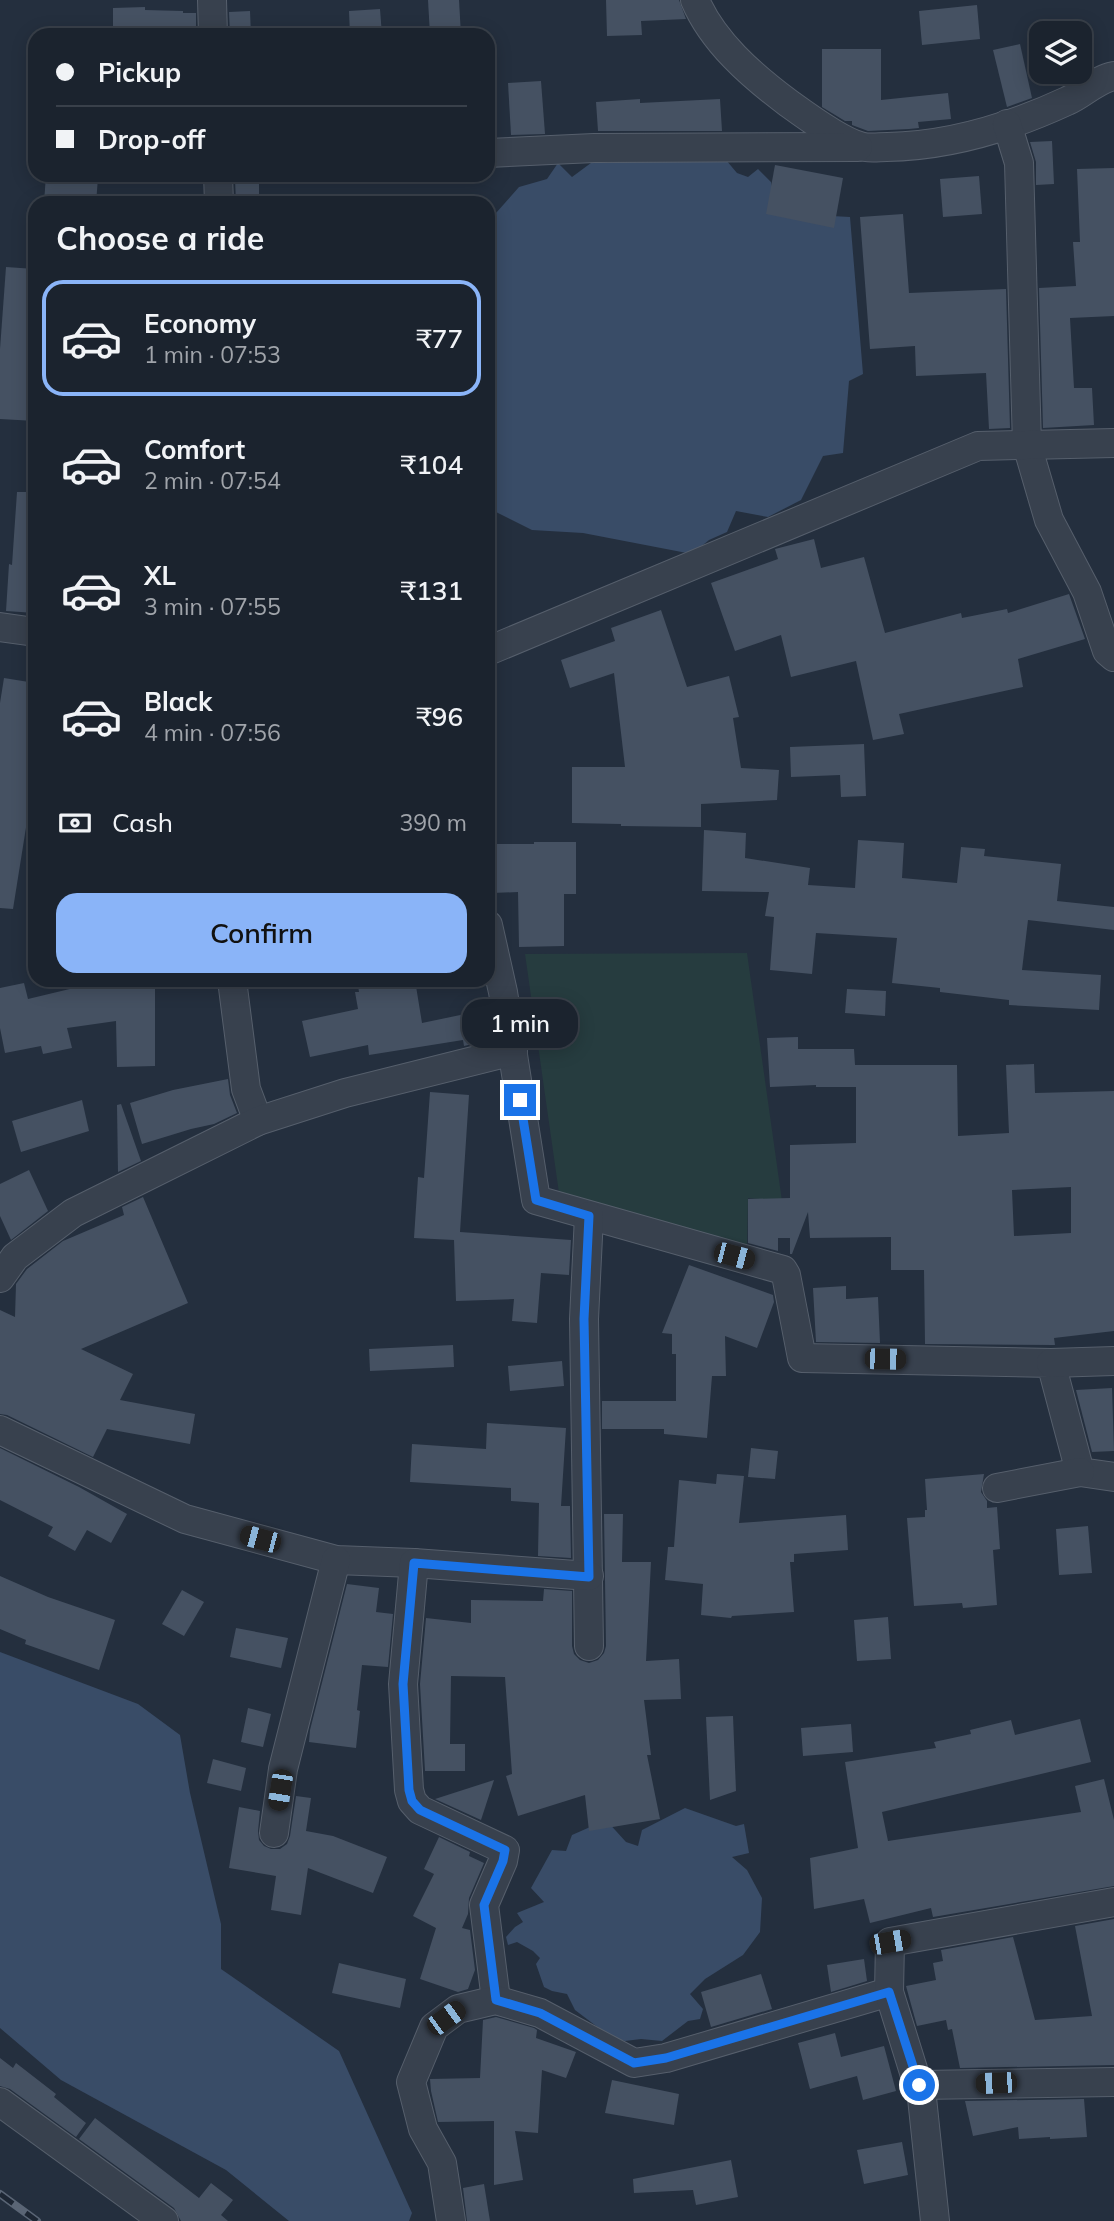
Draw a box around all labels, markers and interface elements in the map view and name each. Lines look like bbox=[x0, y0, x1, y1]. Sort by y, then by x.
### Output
map controls bbox=[1029, 21, 1092, 84]
button: layers bbox=[1029, 21, 1092, 84]
text: Pickup bbox=[98, 56, 181, 89]
text: Drop-off bbox=[98, 123, 205, 156]
text: Choose a ride bbox=[56, 218, 264, 258]
icon: car bbox=[60, 307, 123, 370]
text: Economy bbox=[144, 307, 256, 340]
text: ₹77 bbox=[416, 322, 463, 355]
text: 1 min · 07:53 bbox=[144, 340, 281, 369]
icon: car bbox=[60, 433, 123, 496]
text: Comfort bbox=[144, 433, 245, 466]
text: ₹104 bbox=[401, 448, 463, 481]
text: 2 min · 07:54 bbox=[144, 466, 281, 495]
icon: car bbox=[60, 559, 123, 622]
text: XL bbox=[144, 559, 176, 592]
text: ₹131 bbox=[401, 574, 463, 607]
text: 3 min · 07:55 bbox=[144, 592, 281, 621]
icon: car bbox=[60, 685, 123, 748]
text: Black bbox=[144, 685, 212, 718]
text: ₹96 bbox=[416, 700, 463, 733]
text: 4 min · 07:56 bbox=[144, 718, 281, 747]
icon: cash bbox=[56, 804, 94, 842]
text: Cash bbox=[112, 806, 173, 839]
text: 390 m bbox=[399, 808, 467, 837]
button: Confirm bbox=[56, 893, 467, 973]
callout: 1 min bbox=[462, 998, 578, 1048]
text: 1 min bbox=[490, 1009, 550, 1038]
route end bbox=[504, 1084, 536, 1116]
car bbox=[711, 1240, 758, 1272]
car bbox=[864, 1348, 907, 1370]
car bbox=[237, 1523, 284, 1555]
car bbox=[267, 1768, 294, 1812]
car bbox=[868, 1928, 913, 1956]
car bbox=[423, 1997, 470, 2039]
route start bbox=[903, 2069, 935, 2101]
car bbox=[975, 2072, 1018, 2094]

